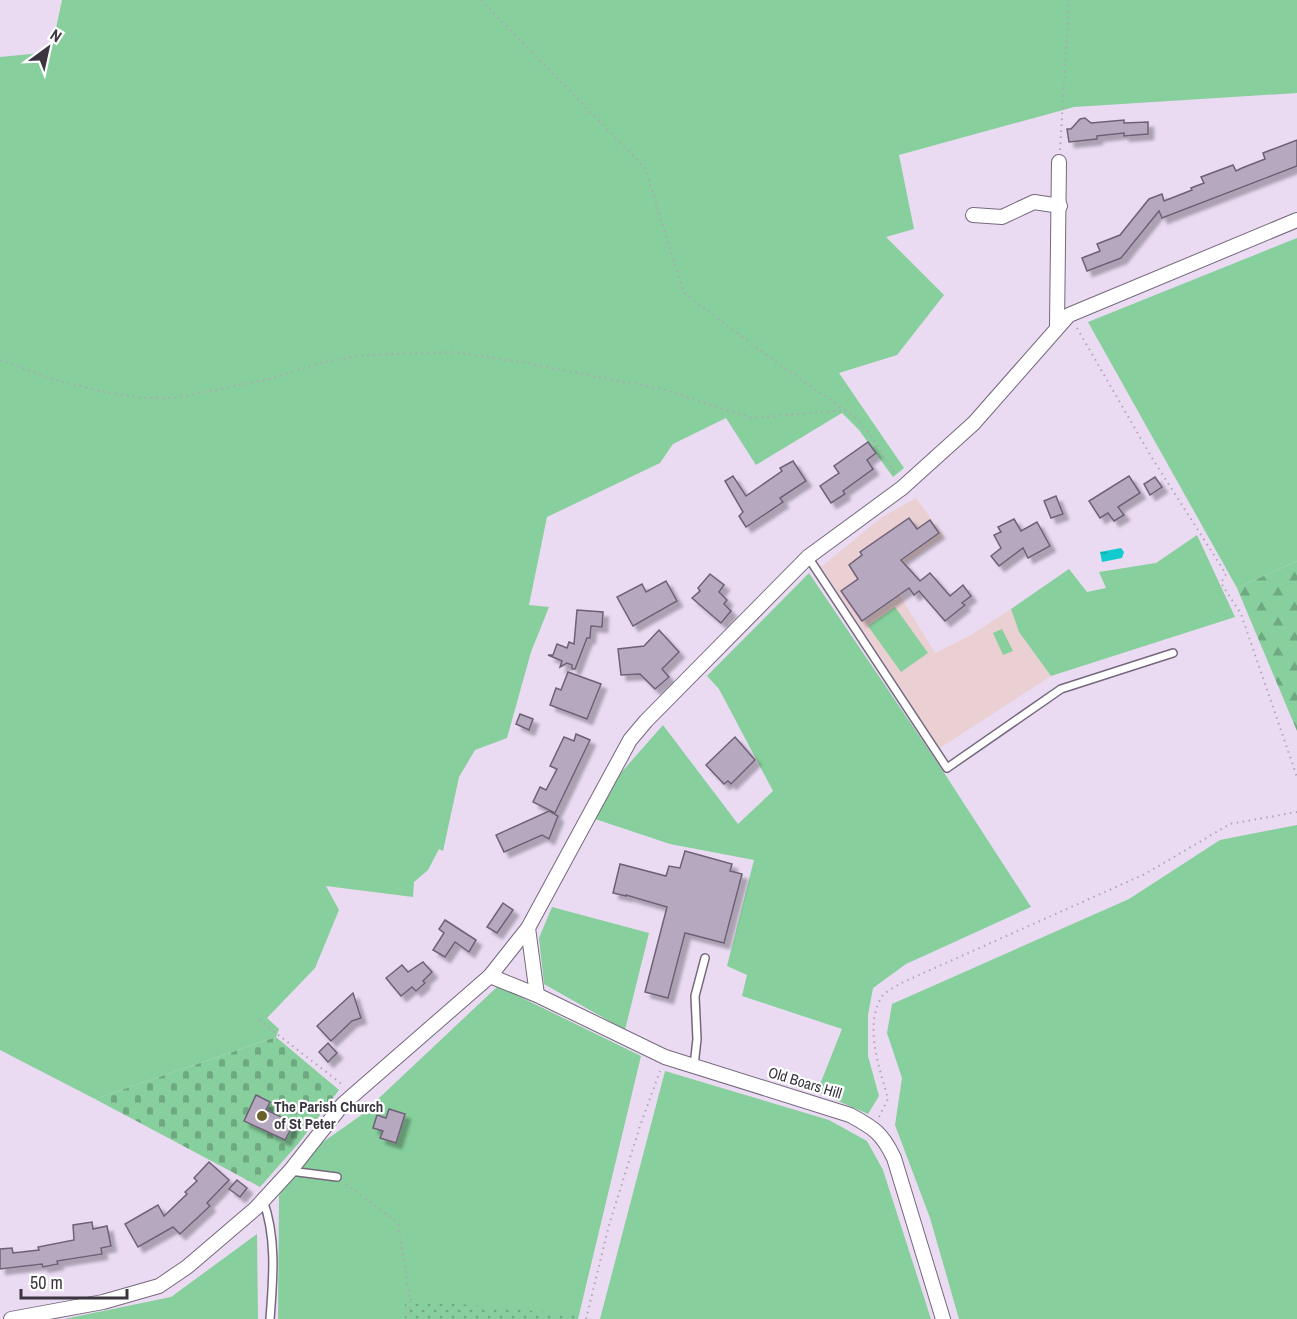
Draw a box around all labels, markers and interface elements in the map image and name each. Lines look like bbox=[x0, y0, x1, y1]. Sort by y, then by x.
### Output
north arrow bbox=[18, 18, 78, 78]
text: N bbox=[46, 24, 66, 47]
street label: Old Boars Hill bbox=[766, 1061, 844, 1104]
place label: The Parish Church of St Peter bbox=[274, 1096, 383, 1134]
marker: The Parish Church of St Peter bbox=[255, 1109, 269, 1123]
scale bar bbox=[21, 1262, 128, 1300]
text: 50 m bbox=[30, 1270, 63, 1295]

